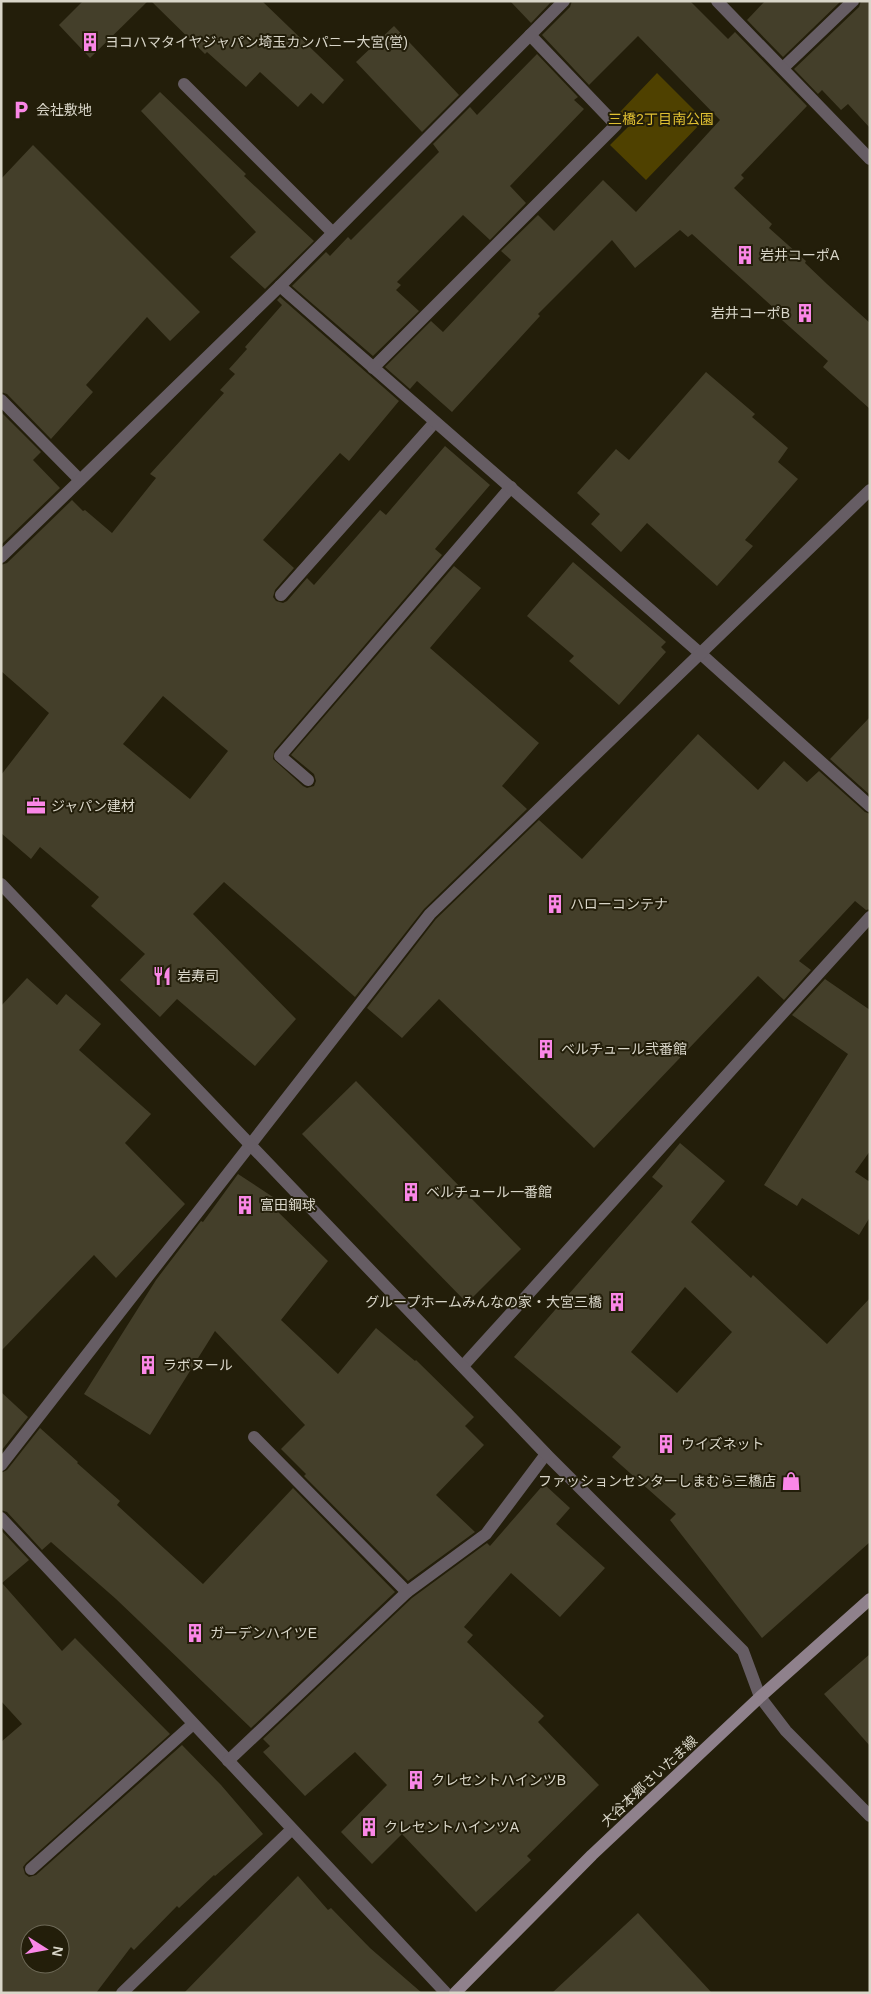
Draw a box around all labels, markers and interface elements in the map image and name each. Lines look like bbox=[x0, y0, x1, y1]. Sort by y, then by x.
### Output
building icon: ヨコハマタイヤジャパン埼玉カンパニー大宮(営) bbox=[79, 31, 101, 53]
place label: ヨコハマタイヤジャパン埼玉カンパニー大宮(営) bbox=[105, 34, 408, 50]
parking icon: 会社敷地 bbox=[10, 99, 32, 121]
place label: 会社敷地 bbox=[36, 102, 92, 118]
park label: 三橋2丁目南公園 bbox=[608, 111, 714, 127]
building icon: 岩井コーポA bbox=[734, 244, 756, 266]
place label: 岩井コーポA bbox=[760, 247, 840, 263]
building icon: 岩井コーポB bbox=[794, 302, 816, 324]
place label: 岩井コーポB bbox=[711, 305, 790, 321]
office icon: ジャパン建材 bbox=[25, 795, 47, 817]
place label: ジャパン建材 bbox=[51, 798, 135, 814]
building icon: ハローコンテナ bbox=[544, 893, 566, 915]
place label: ハローコンテナ bbox=[570, 896, 668, 912]
restaurant icon: 岩寿司 bbox=[151, 965, 173, 987]
place label: 岩寿司 bbox=[177, 968, 219, 984]
building icon: ベルチュール弐番館 bbox=[535, 1038, 557, 1060]
place label: ベルチュール弐番館 bbox=[561, 1041, 687, 1057]
building icon: ベルチュール一番館 bbox=[400, 1181, 422, 1203]
place label: ベルチュール一番館 bbox=[426, 1184, 552, 1200]
building icon: 富田鋼球 bbox=[234, 1194, 256, 1216]
place label: 富田鋼球 bbox=[260, 1197, 316, 1213]
building icon: グループホームみんなの家・大宮三橋 bbox=[606, 1291, 628, 1313]
place label: グループホームみんなの家・大宮三橋 bbox=[365, 1294, 602, 1310]
building icon: ラボヌール bbox=[137, 1354, 159, 1376]
place label: ラボヌール bbox=[163, 1357, 233, 1373]
building icon: ウイズネット bbox=[655, 1433, 677, 1455]
place label: ウイズネット bbox=[681, 1436, 765, 1452]
shop icon: ファッションセンターしまむら三橋店 bbox=[780, 1470, 802, 1492]
place label: ファッションセンターしまむら三橋店 bbox=[538, 1473, 776, 1489]
building icon: ガーデンハイツE bbox=[184, 1622, 206, 1644]
place label: ガーデンハイツE bbox=[210, 1625, 317, 1641]
street label: 大谷本郷さいたま線 bbox=[598, 1732, 700, 1830]
building icon: クレセントハインツB bbox=[405, 1769, 427, 1791]
place label: クレセントハインツB bbox=[431, 1772, 566, 1788]
building icon: クレセントハインツA bbox=[358, 1816, 380, 1838]
place label: クレセントハインツA bbox=[384, 1819, 520, 1835]
north arrow bbox=[20, 1924, 70, 1974]
text: N bbox=[49, 1945, 67, 1958]

